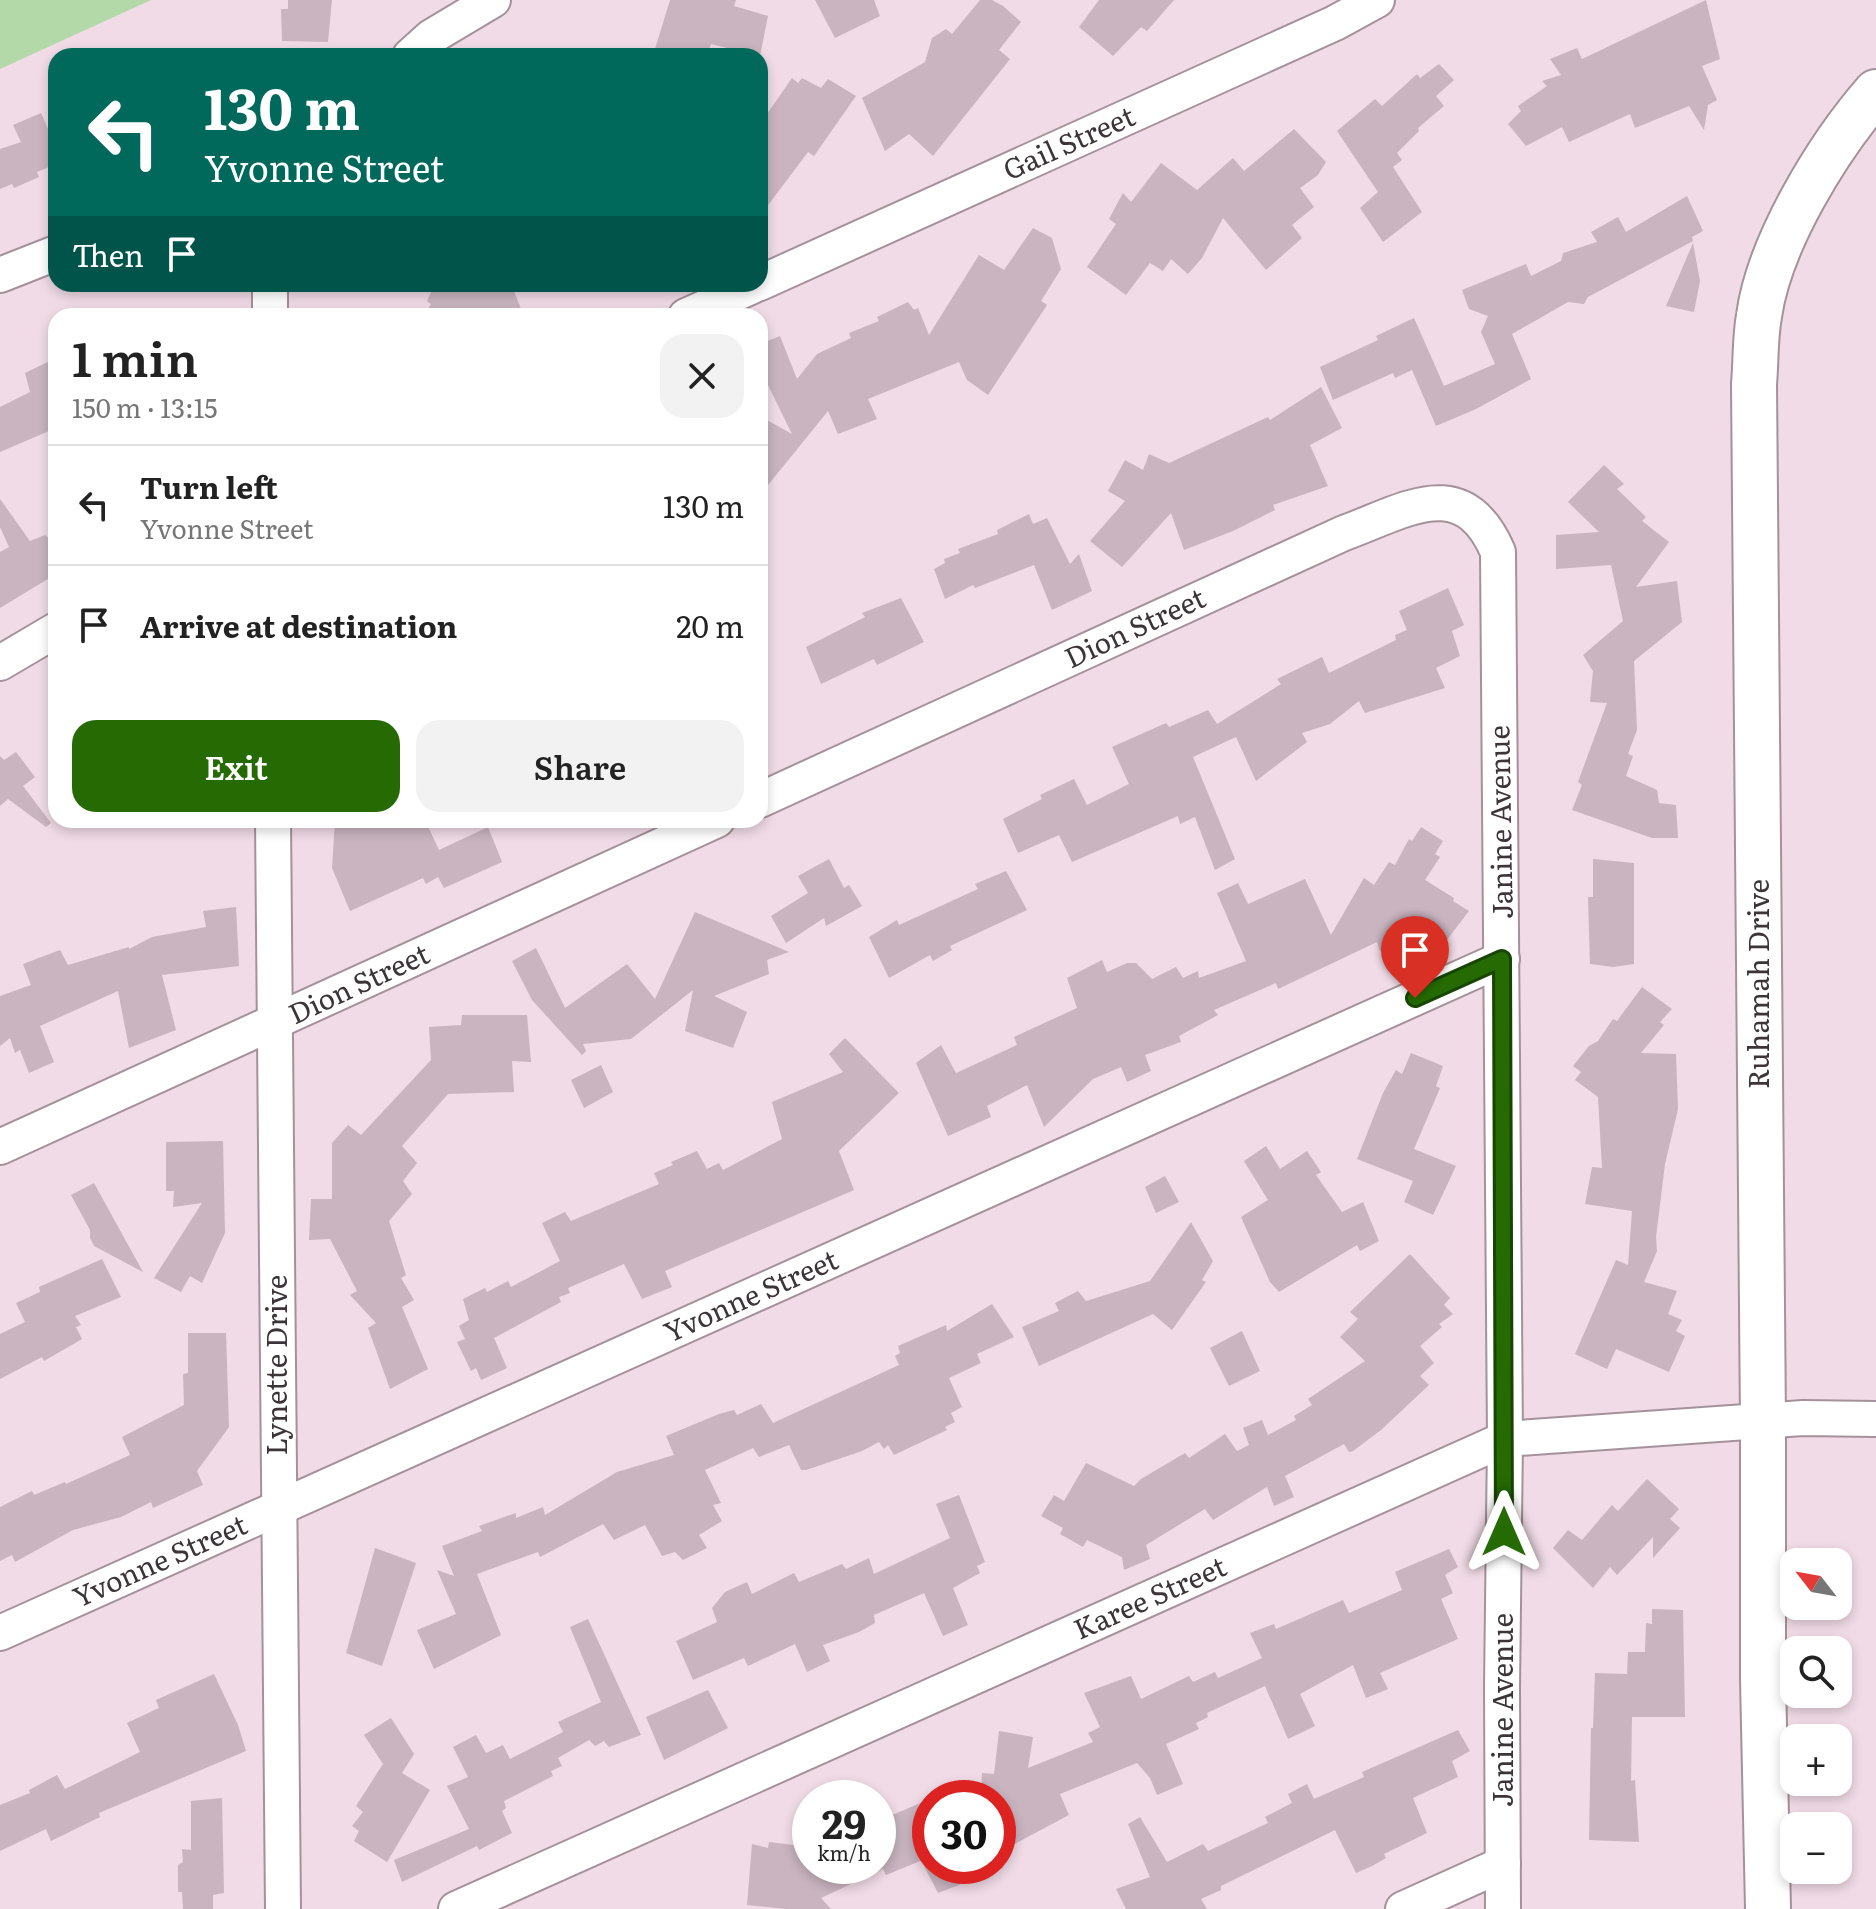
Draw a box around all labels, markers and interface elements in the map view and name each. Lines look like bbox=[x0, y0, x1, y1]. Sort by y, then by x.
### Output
text: 130 m bbox=[204, 64, 360, 147]
icon: left bbox=[72, 80, 176, 184]
street label: Gail Street bbox=[995, 93, 1142, 189]
text: Yvonne Street bbox=[204, 140, 444, 193]
text: Then bbox=[72, 232, 144, 276]
icon: arrive bbox=[160, 232, 204, 276]
text: 1 min bbox=[72, 321, 198, 392]
button: close bbox=[660, 334, 744, 418]
text: 150 m · 13:15 bbox=[72, 387, 217, 426]
text: Turn left bbox=[140, 464, 278, 508]
icon: left bbox=[72, 483, 116, 527]
text: 130 m bbox=[663, 483, 744, 527]
text: Yvonne Street bbox=[140, 508, 314, 547]
street label: Dion Street bbox=[1057, 575, 1212, 677]
icon: arrive bbox=[72, 603, 116, 647]
text: Arrive at destination bbox=[140, 603, 457, 647]
text: 20 m bbox=[676, 603, 744, 647]
button: Exit bbox=[72, 720, 400, 812]
button: Share bbox=[416, 720, 744, 812]
street label: Janine Avenue bbox=[1476, 725, 1522, 919]
street label: Ruhamah Drive bbox=[1736, 879, 1778, 1089]
pin bbox=[1381, 916, 1449, 998]
icon: arrive bbox=[1393, 928, 1437, 972]
street label: Dion Street bbox=[281, 931, 436, 1033]
street label: Yvonne Street bbox=[656, 1237, 845, 1351]
street label: Lynette Drive bbox=[254, 1275, 296, 1455]
position arrow bbox=[1462, 1490, 1546, 1574]
street label: Yvonne Street bbox=[65, 1502, 254, 1616]
street label: Karee Street bbox=[1066, 1544, 1233, 1649]
north arrow bbox=[1780, 1548, 1852, 1620]
map controls bbox=[1780, 1548, 1852, 1884]
street label: Janine Avenue bbox=[1480, 1613, 1522, 1807]
button: search bbox=[1780, 1636, 1852, 1708]
button: + bbox=[1780, 1724, 1852, 1796]
speed limit sign: 30 bbox=[912, 1780, 1016, 1884]
text: 29 bbox=[822, 1792, 866, 1851]
button: − bbox=[1780, 1812, 1852, 1884]
text: km/h bbox=[817, 1837, 871, 1867]

